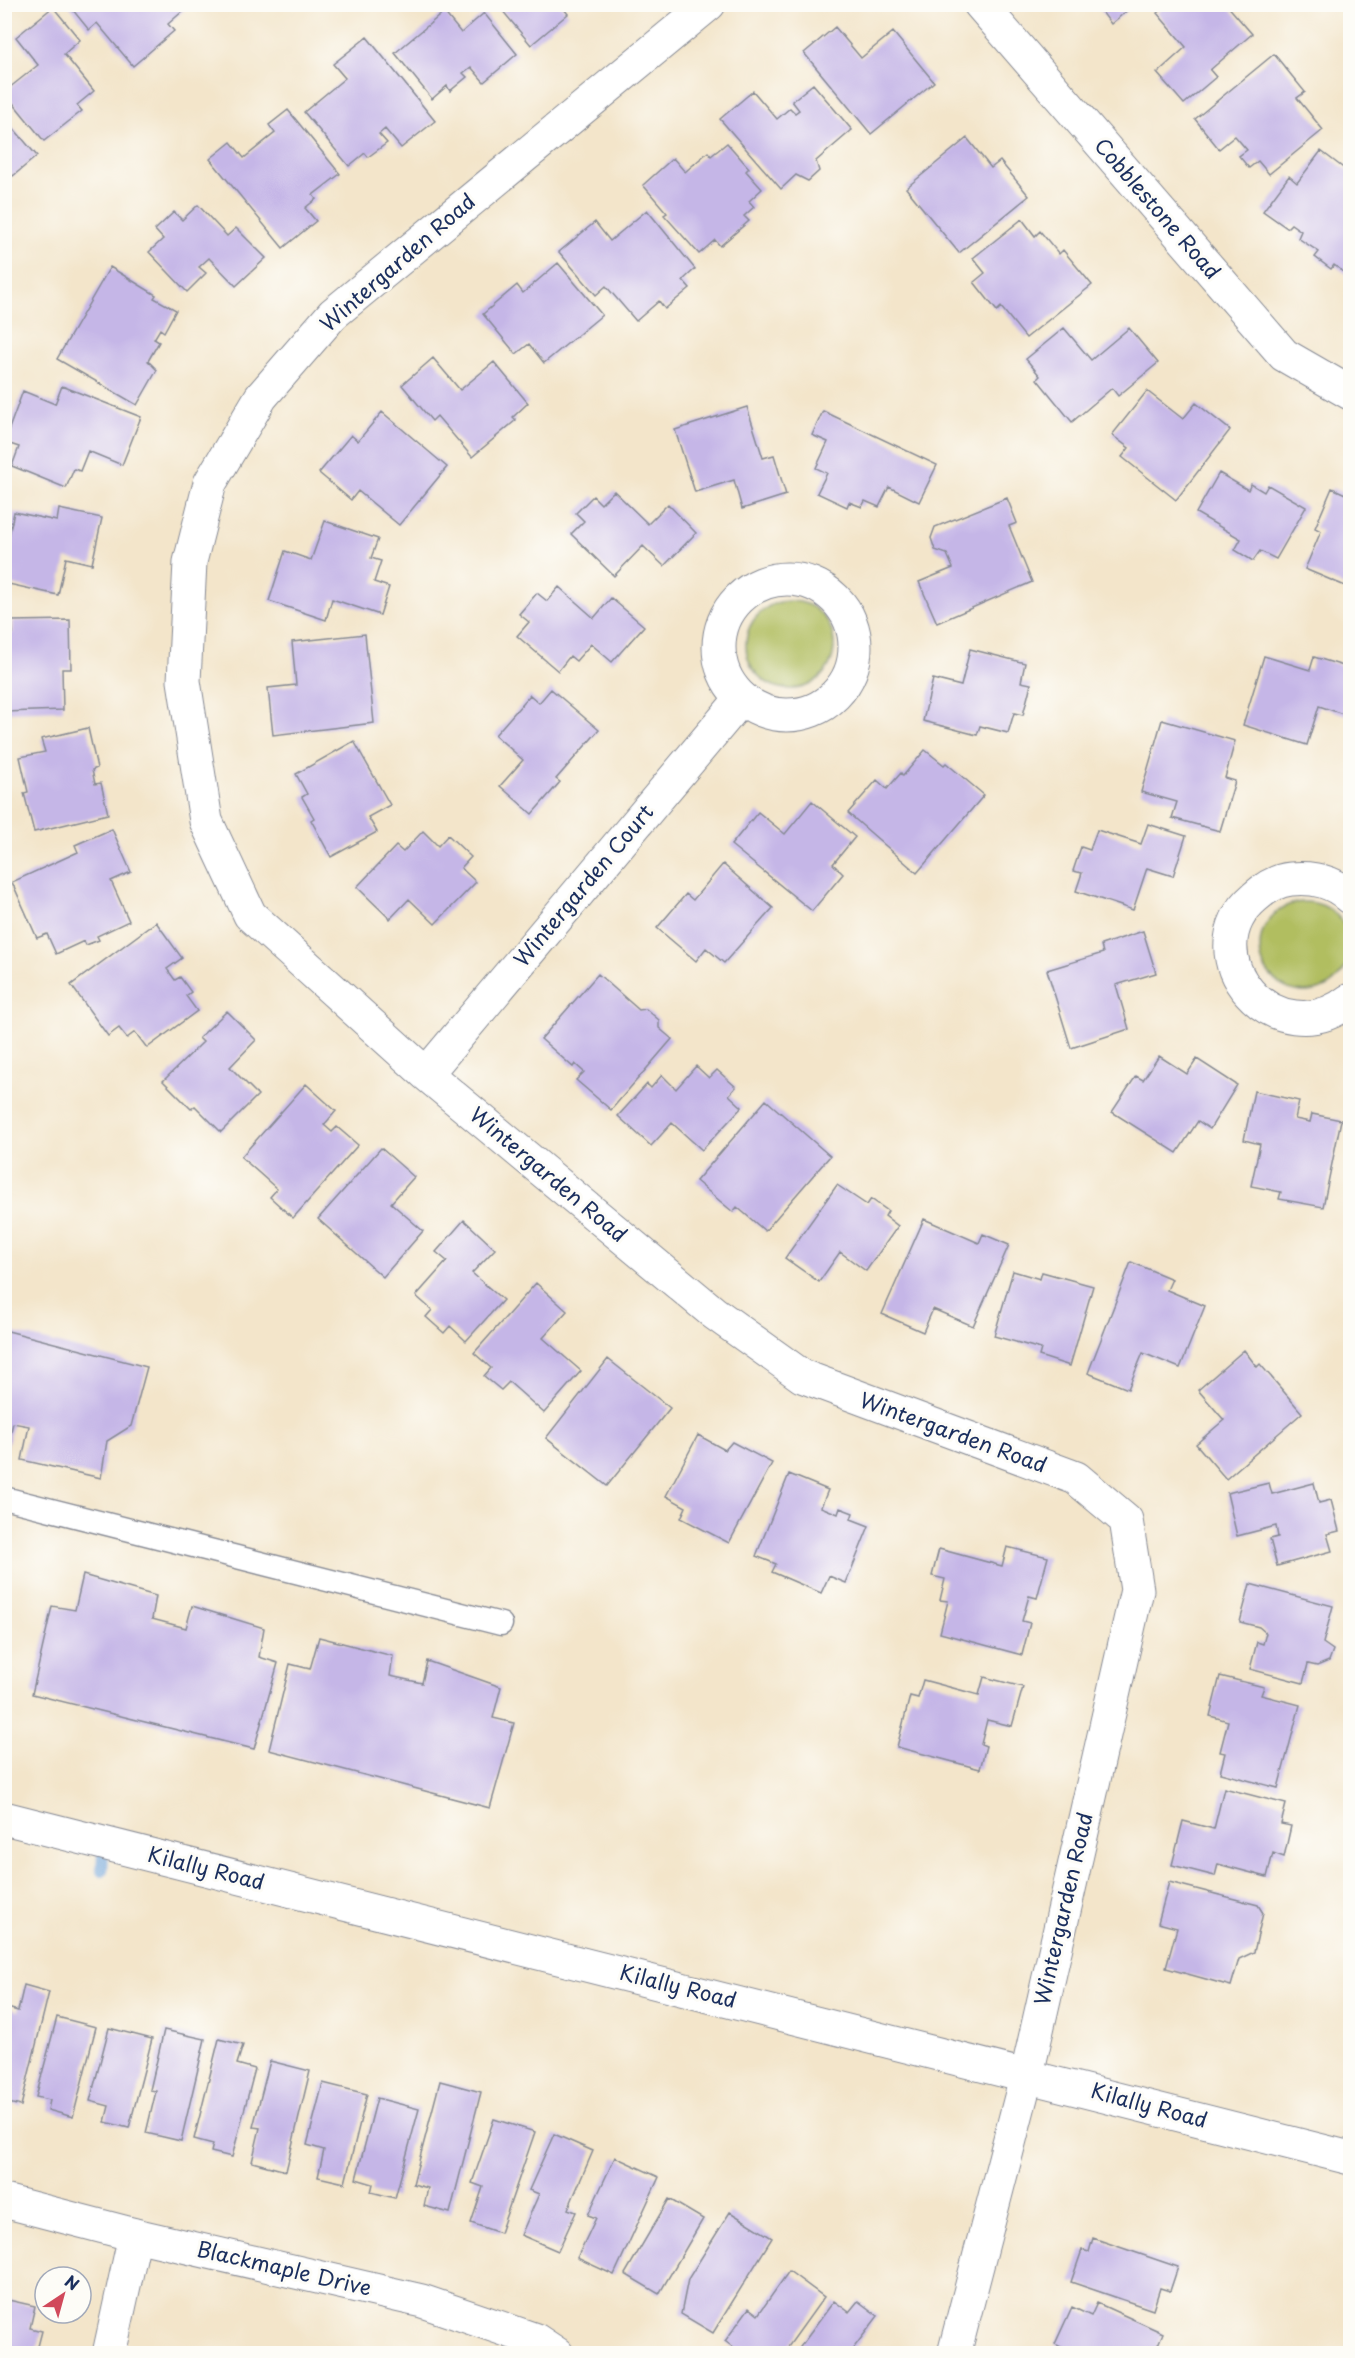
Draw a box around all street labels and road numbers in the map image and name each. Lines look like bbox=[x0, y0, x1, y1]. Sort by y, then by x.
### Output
street label: Cobblestone Road bbox=[1088, 130, 1229, 286]
street label: Wintergarden Road bbox=[312, 185, 482, 338]
street label: Wintergarden Court bbox=[505, 796, 660, 973]
street label: Wintergarden Road bbox=[464, 1098, 635, 1249]
street label: Wintergarden Road bbox=[856, 1382, 1052, 1480]
street label: Wintergarden Road bbox=[1024, 1809, 1100, 2008]
street label: Kilally Road bbox=[145, 1837, 268, 1897]
street label: Kilally Road bbox=[617, 1955, 740, 2015]
street label: Kilally Road bbox=[1088, 2073, 1211, 2135]
street label: Blackmaple Drive bbox=[194, 2231, 375, 2303]

